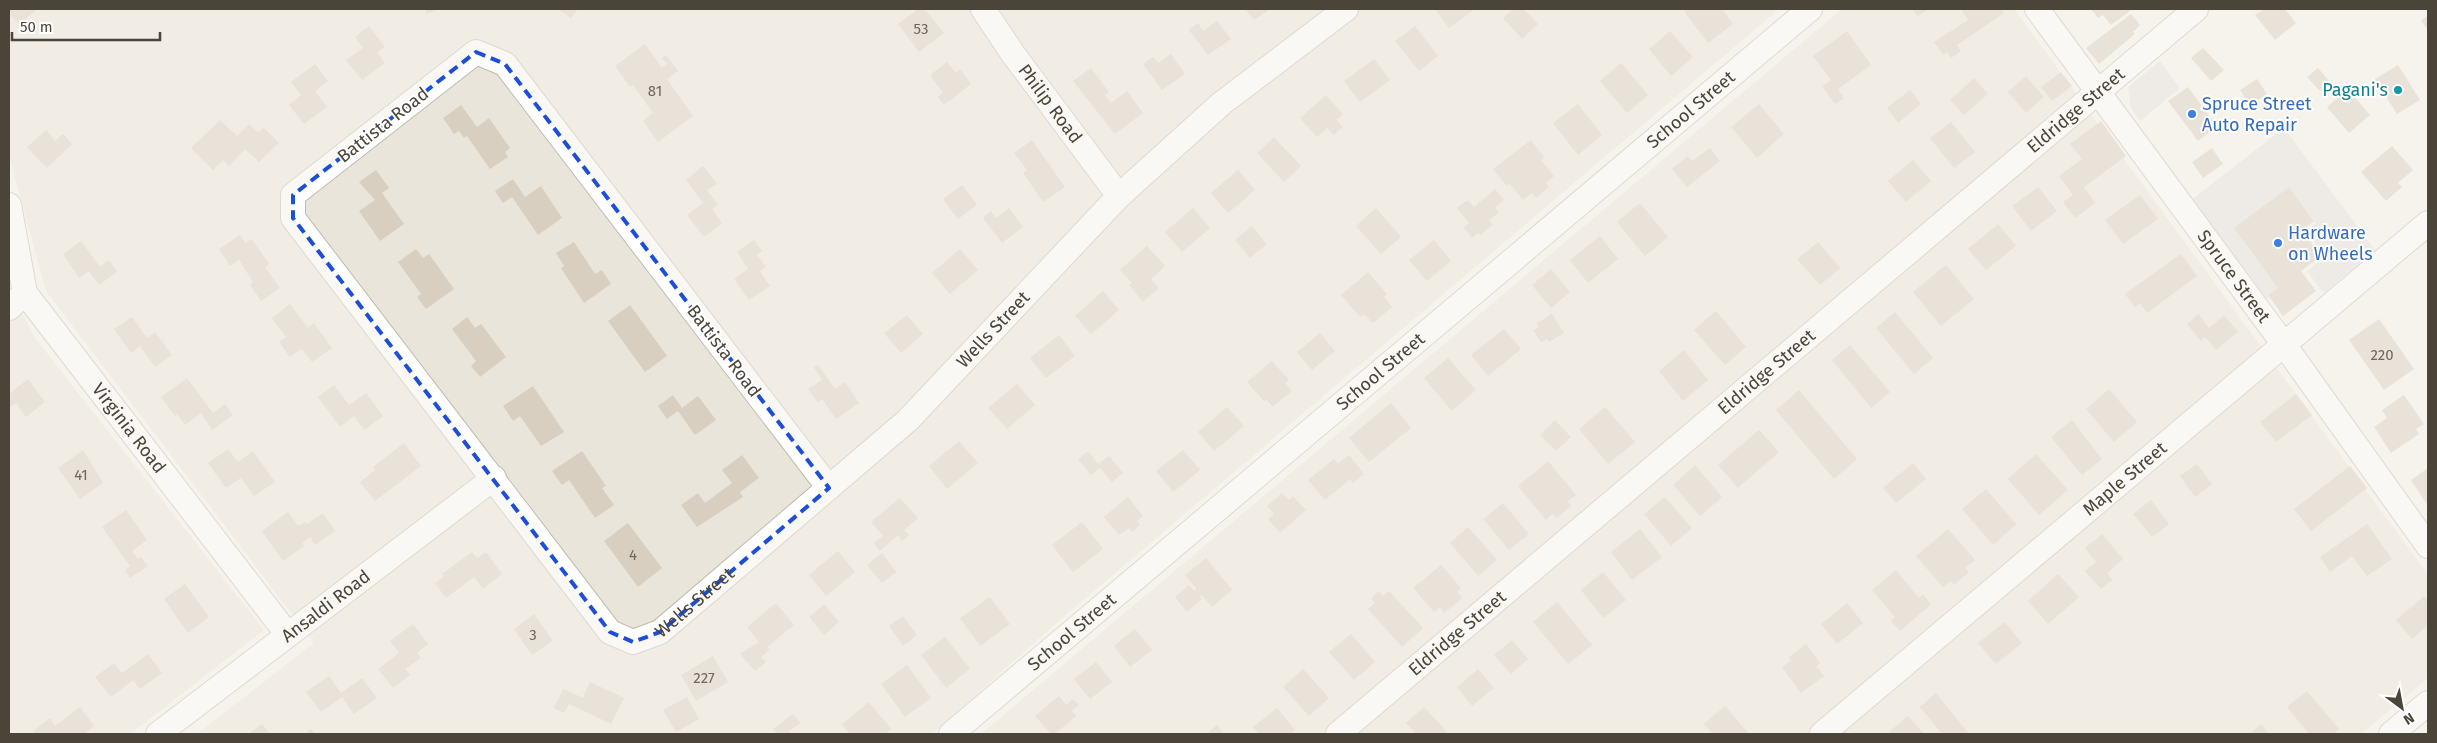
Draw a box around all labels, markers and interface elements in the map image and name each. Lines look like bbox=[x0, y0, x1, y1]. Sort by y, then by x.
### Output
scale bar bbox=[12, 10, 160, 42]
text: 50 m bbox=[20, 18, 53, 36]
house number: 53 bbox=[914, 20, 928, 38]
street label: Philip Road bbox=[1013, 60, 1087, 148]
street label: Eldridge Street bbox=[2023, 63, 2129, 158]
street label: School Street bbox=[1642, 66, 1740, 153]
place label: Pagani's bbox=[2322, 79, 2388, 101]
house number: 81 bbox=[648, 82, 662, 100]
street label: Battista Road bbox=[333, 83, 433, 167]
marker: Pagani's bbox=[2392, 84, 2404, 96]
place label: Spruce Street Auto Repair bbox=[2202, 93, 2312, 136]
marker: Spruce Street Auto Repair bbox=[2186, 108, 2198, 120]
place label: Hardware on Wheels bbox=[2288, 222, 2373, 265]
street label: Spruce Street bbox=[2192, 226, 2275, 327]
marker: Hardware on Wheels bbox=[2272, 237, 2284, 249]
street label: Wells Street bbox=[952, 286, 1035, 372]
street label: Battista Road bbox=[682, 301, 766, 401]
street label: Eldridge Street bbox=[1713, 324, 1820, 419]
street label: School Street bbox=[1332, 328, 1430, 415]
house number: 220 bbox=[2370, 346, 2394, 364]
street label: Virginia Road bbox=[87, 379, 171, 478]
street label: Maple Street bbox=[2078, 437, 2172, 520]
house number: 41 bbox=[74, 466, 88, 484]
house number: 4 bbox=[629, 546, 637, 564]
street label: Wells Street bbox=[650, 562, 739, 642]
street label: Ansaldi Road bbox=[277, 565, 375, 647]
street label: Eldridge Street bbox=[1404, 586, 1511, 681]
street label: School Street bbox=[1023, 588, 1121, 676]
house number: 3 bbox=[529, 626, 537, 644]
house number: 227 bbox=[693, 669, 715, 687]
north arrow bbox=[2377, 683, 2427, 733]
text: N bbox=[2400, 709, 2417, 728]

